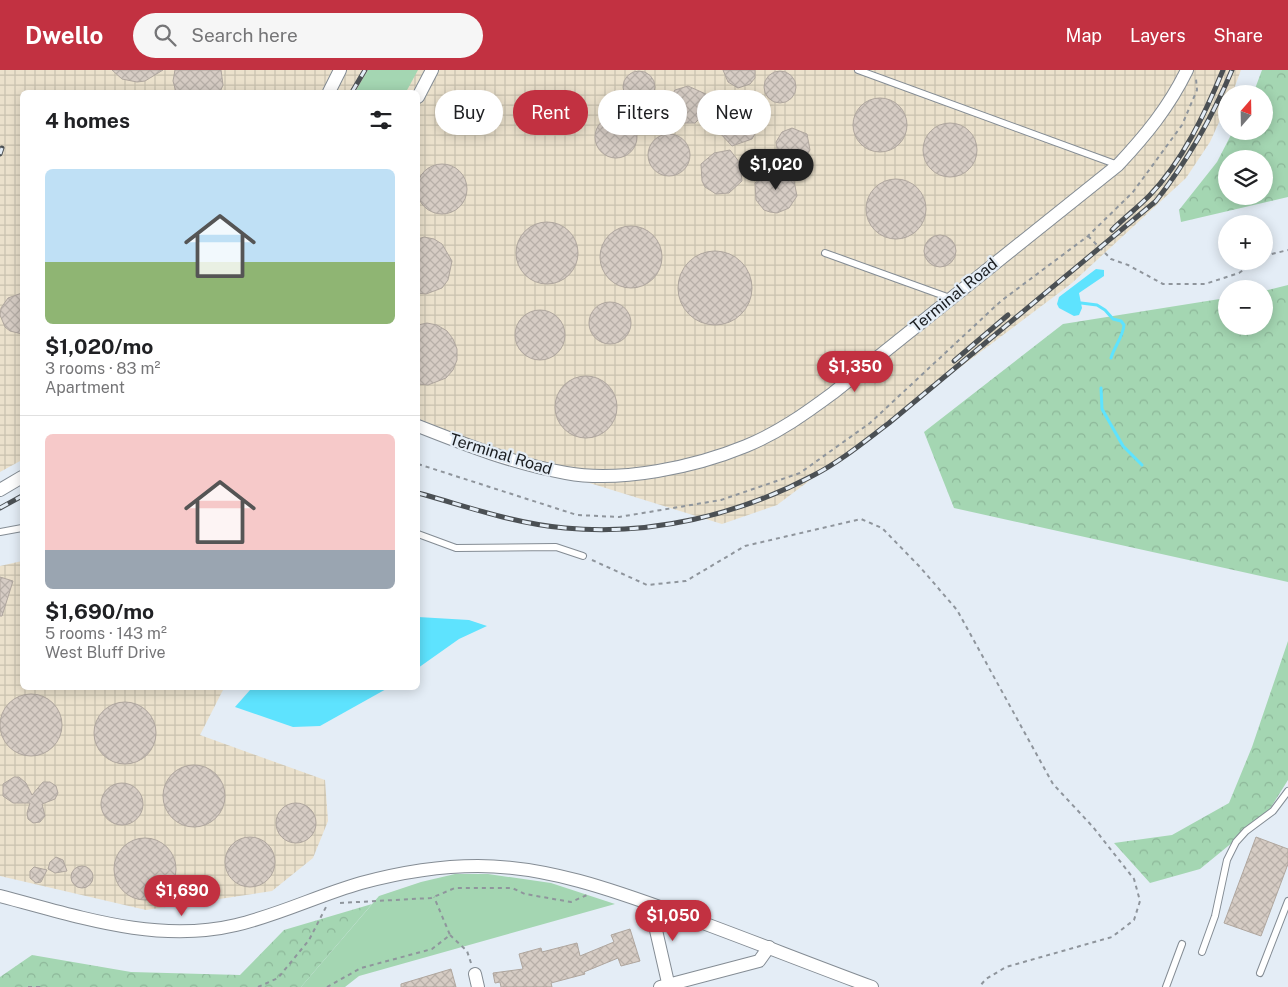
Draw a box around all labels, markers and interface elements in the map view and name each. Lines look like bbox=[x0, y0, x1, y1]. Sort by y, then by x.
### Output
search box bbox=[133, 13, 483, 58]
text: Dwello bbox=[25, 21, 103, 49]
icon: search bbox=[151, 21, 179, 49]
text: Search here bbox=[191, 24, 298, 46]
text: Map bbox=[1066, 25, 1102, 46]
text: Layers bbox=[1130, 25, 1186, 46]
text: Share bbox=[1214, 25, 1263, 46]
north arrow bbox=[1218, 85, 1272, 140]
map controls bbox=[1218, 85, 1273, 335]
chip: Buy bbox=[435, 90, 503, 135]
chip: Rent bbox=[513, 90, 588, 135]
chip: Filters bbox=[598, 90, 687, 135]
chip: New bbox=[697, 90, 771, 135]
icon: filters bbox=[367, 106, 395, 134]
text: 4 homes bbox=[45, 108, 130, 133]
pin: $1,020 bbox=[735, 148, 817, 191]
button: layers bbox=[1218, 150, 1273, 205]
text: $1,020 bbox=[750, 155, 802, 174]
icon: home bbox=[175, 201, 265, 291]
button: + bbox=[1218, 215, 1273, 270]
street label: Terminal Road bbox=[907, 254, 1001, 336]
button: − bbox=[1218, 280, 1273, 335]
text: $1,020/mo bbox=[45, 334, 153, 359]
pin: $1,350 bbox=[814, 350, 896, 393]
text: $1,350 bbox=[828, 357, 882, 376]
text: 3 rooms · 83 m² bbox=[45, 359, 160, 378]
text: Apartment bbox=[45, 378, 125, 397]
street label: Terminal Road bbox=[447, 429, 555, 479]
icon: home bbox=[175, 467, 265, 557]
text: $1,690/mo bbox=[45, 599, 154, 624]
text: 5 rooms · 143 m² bbox=[45, 624, 167, 643]
text: West Bluff Drive bbox=[45, 643, 166, 662]
pin: $1,690 bbox=[141, 874, 223, 917]
text: $1,690 bbox=[155, 881, 209, 900]
pin: $1,050 bbox=[632, 900, 714, 942]
text: $1,050 bbox=[646, 906, 700, 925]

